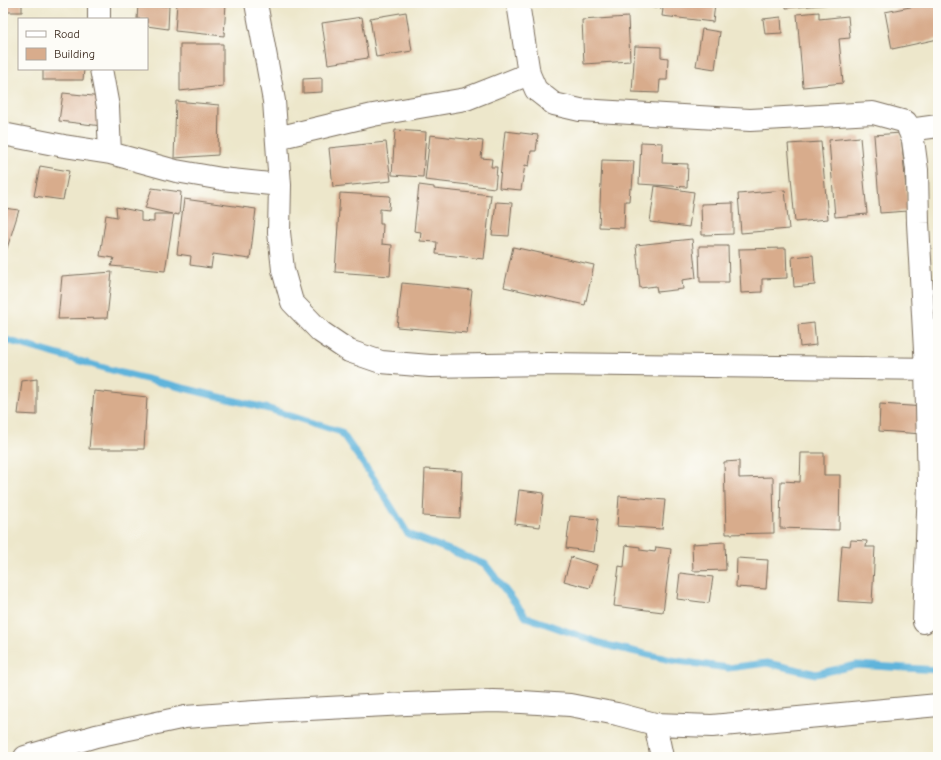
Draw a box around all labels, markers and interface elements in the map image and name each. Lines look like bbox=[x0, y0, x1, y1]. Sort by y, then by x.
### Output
legend bbox=[18, 18, 148, 70]
text: Road bbox=[54, 27, 80, 41]
text: Building bbox=[54, 47, 95, 61]

